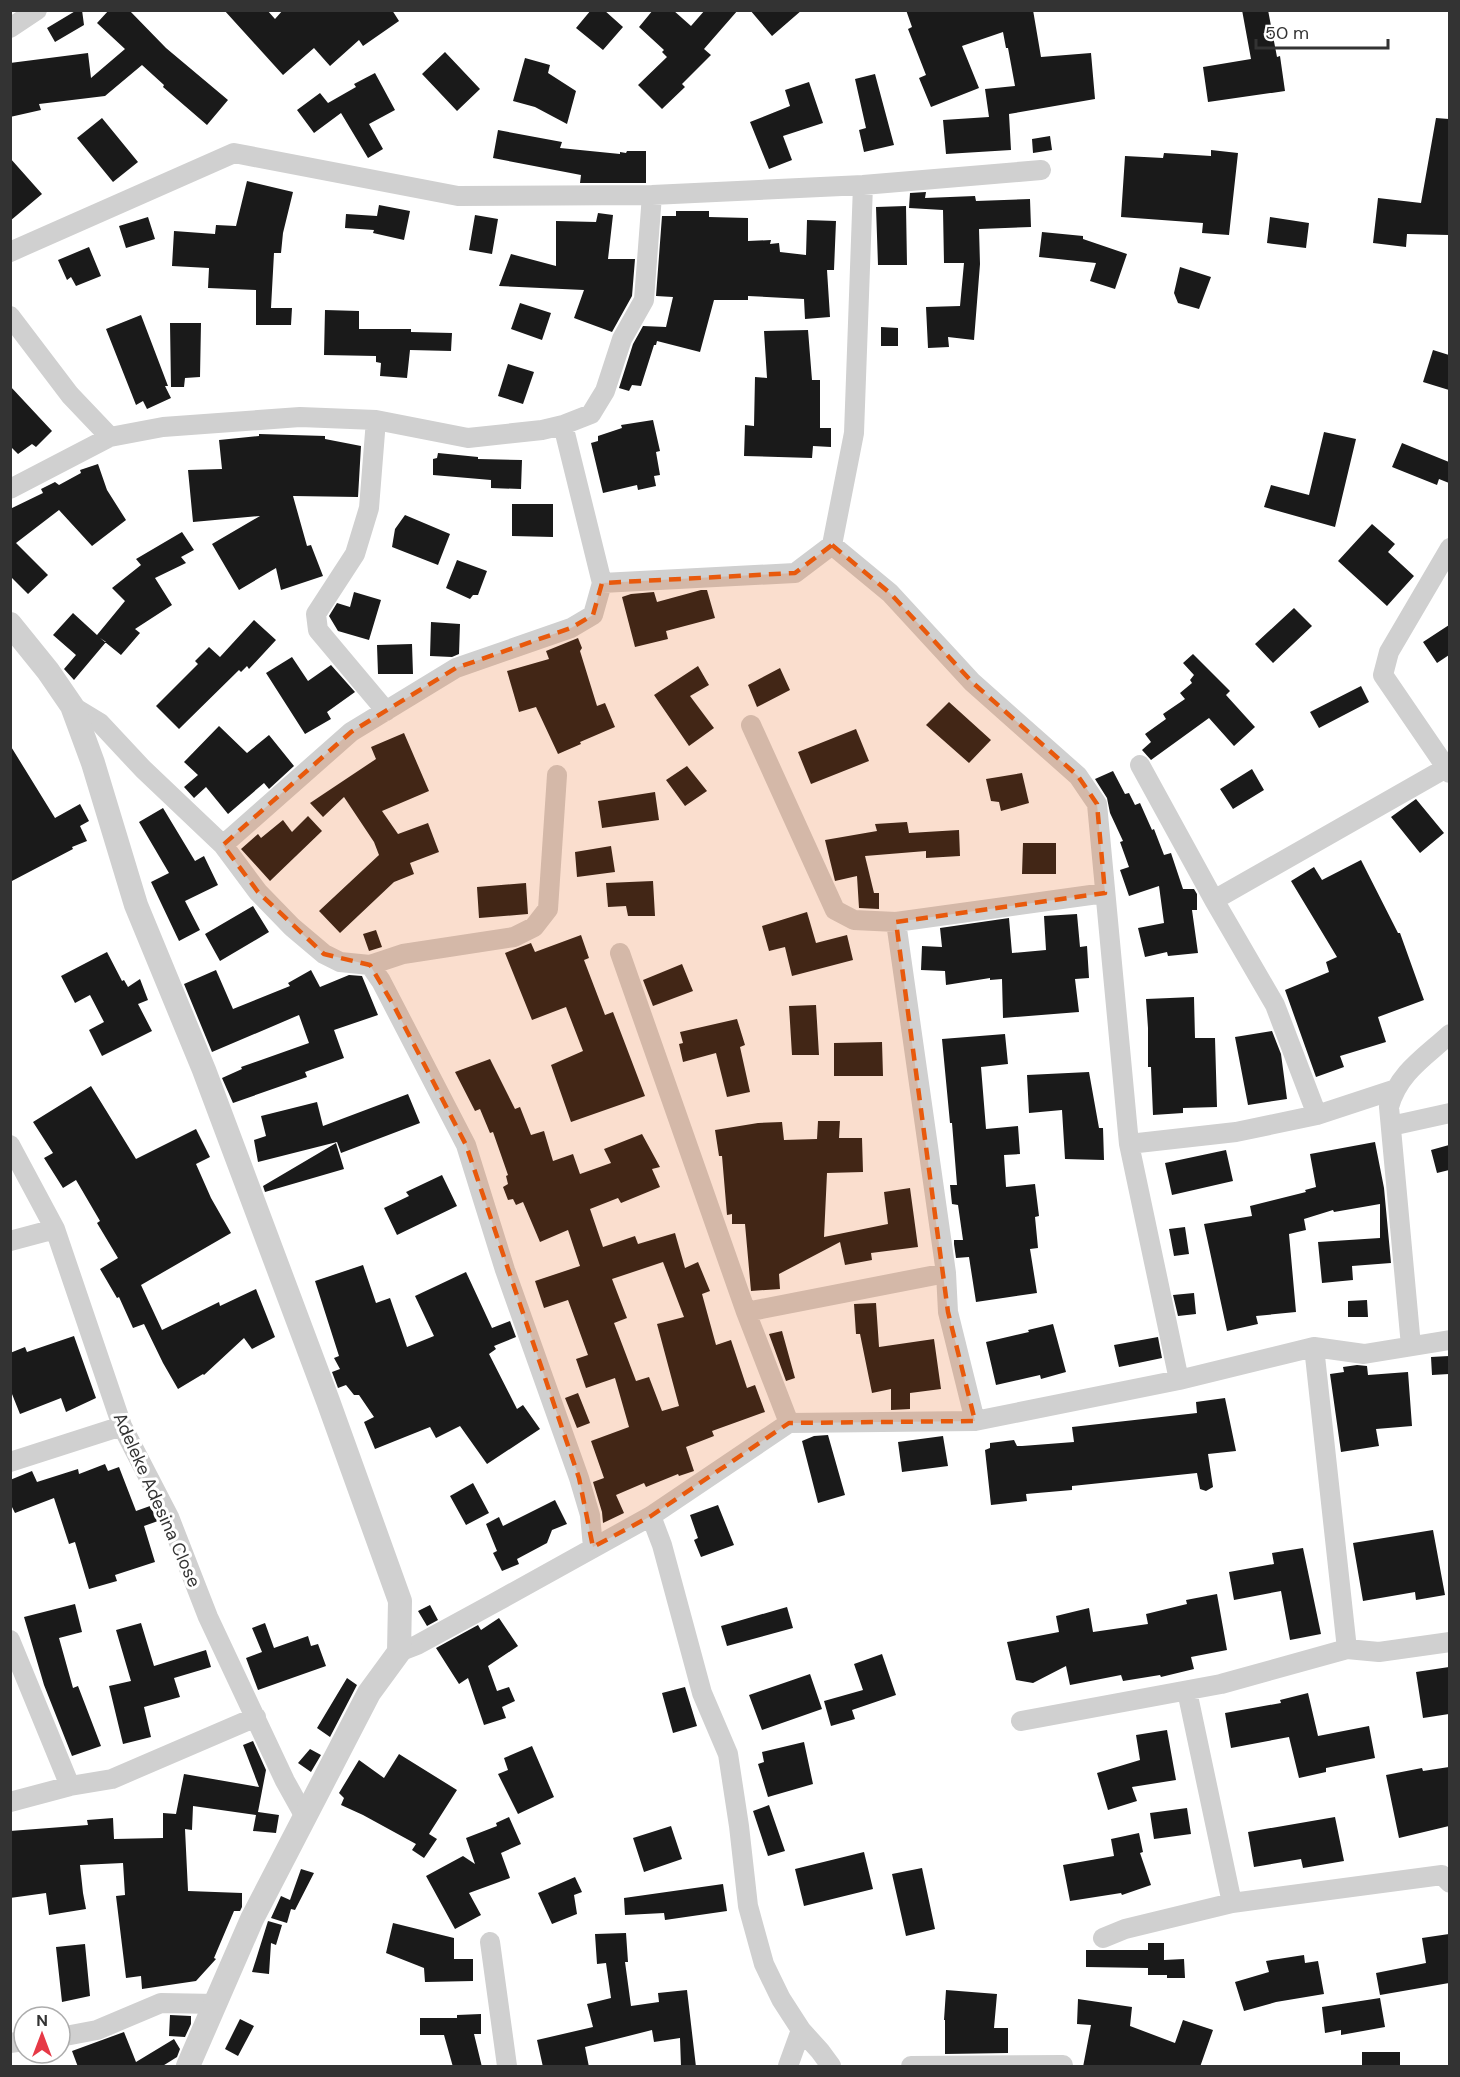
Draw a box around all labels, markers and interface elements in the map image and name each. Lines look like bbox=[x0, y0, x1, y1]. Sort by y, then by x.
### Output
scale bar bbox=[1256, 12, 1388, 50]
text: 50 m bbox=[1265, 21, 1309, 45]
street label: Adeleke Adesina Close bbox=[108, 1409, 206, 1591]
north arrow bbox=[12, 2005, 72, 2065]
text: N bbox=[36, 2010, 48, 2031]

